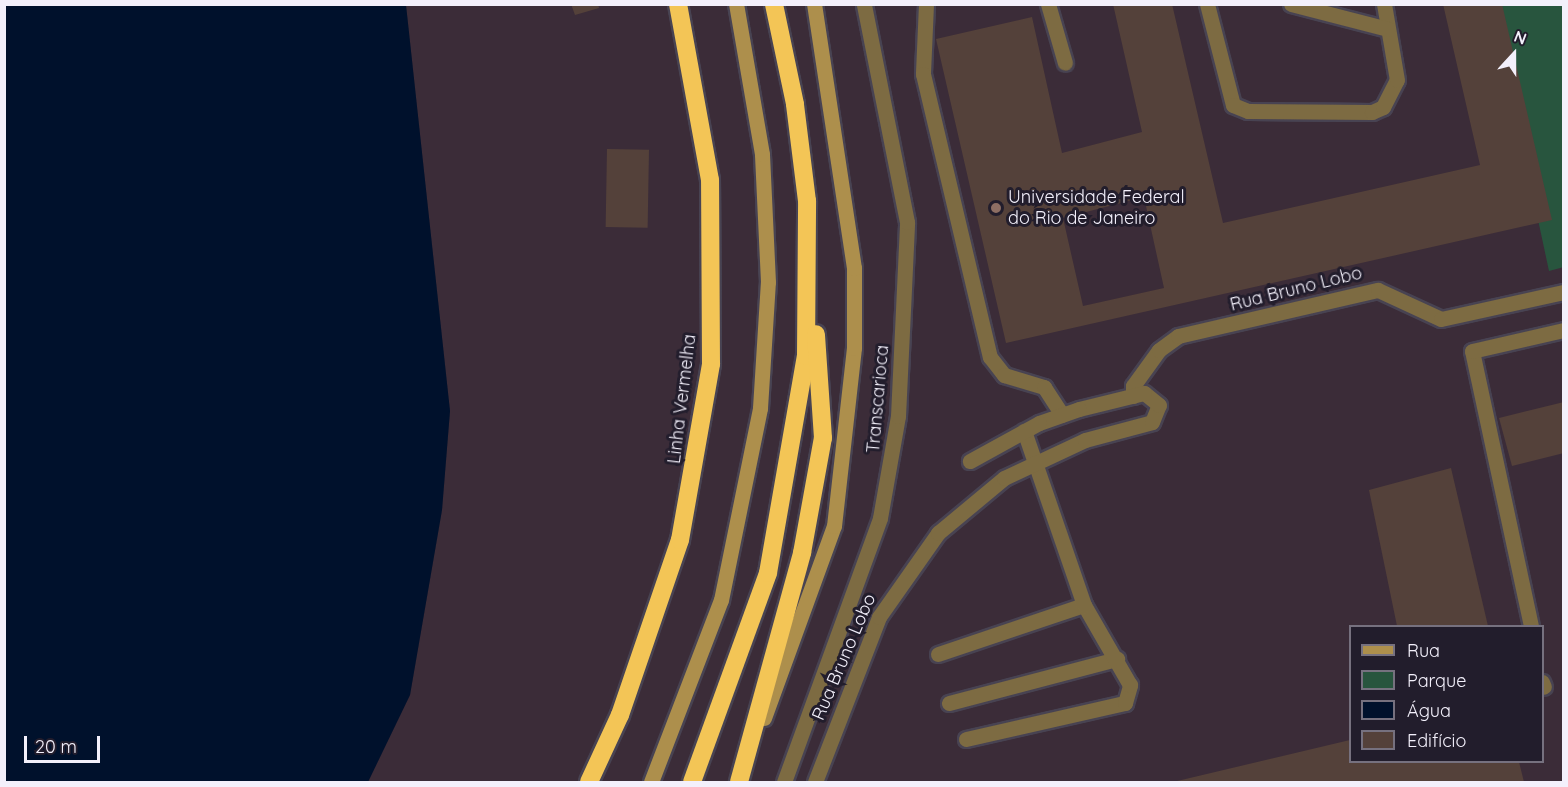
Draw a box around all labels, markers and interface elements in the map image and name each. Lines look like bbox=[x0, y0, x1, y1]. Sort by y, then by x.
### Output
north arrow bbox=[1484, 24, 1544, 84]
text: N bbox=[1511, 26, 1530, 49]
place label: Universidade Federal do Rio de Janeiro bbox=[1008, 187, 1185, 230]
marker: Universidade Federal do Rio de Janeiro bbox=[989, 201, 1003, 215]
street label: Rua Bruno Lobo bbox=[1228, 262, 1364, 316]
street label: Linha Vermelha bbox=[663, 333, 701, 465]
street label: Transcarioca bbox=[863, 344, 893, 454]
street label: Rua Bruno Lobo bbox=[808, 591, 880, 723]
legend bbox=[1349, 625, 1544, 763]
text: Rua bbox=[1407, 639, 1440, 662]
text: Parque bbox=[1407, 669, 1466, 692]
text: Água bbox=[1407, 699, 1451, 722]
scale bar bbox=[27, 724, 104, 762]
text: Edifício bbox=[1407, 729, 1466, 752]
text: 20 m bbox=[35, 735, 77, 758]

